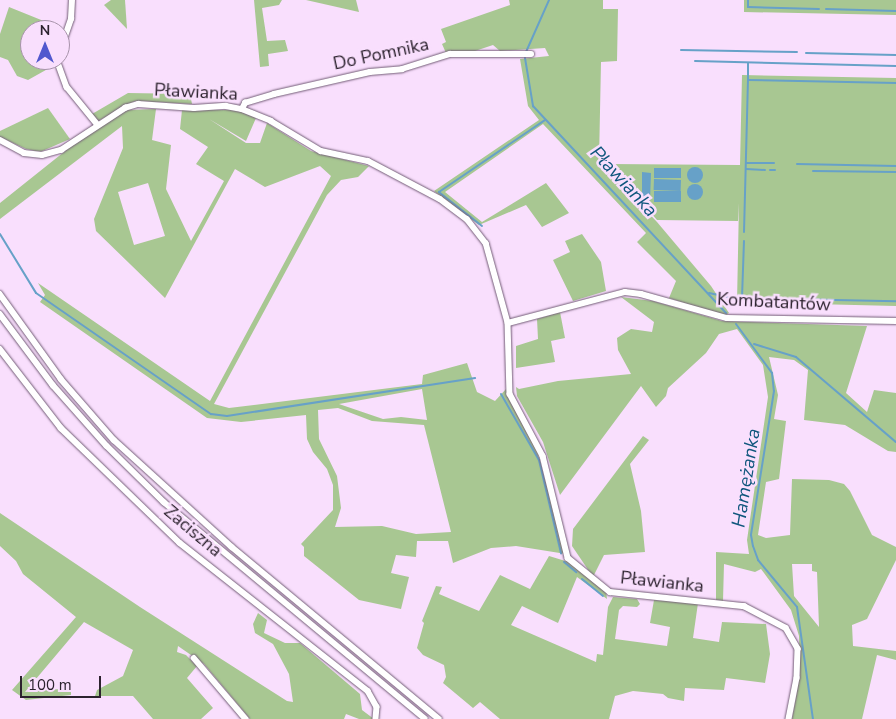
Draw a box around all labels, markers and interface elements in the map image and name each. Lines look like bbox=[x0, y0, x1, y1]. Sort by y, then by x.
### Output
north arrow bbox=[20, 20, 70, 70]
text: N bbox=[40, 21, 50, 40]
street label: Do Pomnika bbox=[331, 33, 431, 75]
street label: Pławianka bbox=[154, 79, 238, 105]
water label: Pławianka bbox=[585, 142, 661, 222]
street label: Kombatantów bbox=[717, 288, 831, 316]
water label: Hamężanka bbox=[728, 427, 766, 529]
street label: Zaciszna bbox=[160, 501, 226, 561]
street label: Pławianka bbox=[619, 567, 705, 597]
scale bar bbox=[22, 666, 104, 698]
text: 100 m bbox=[28, 675, 72, 695]

